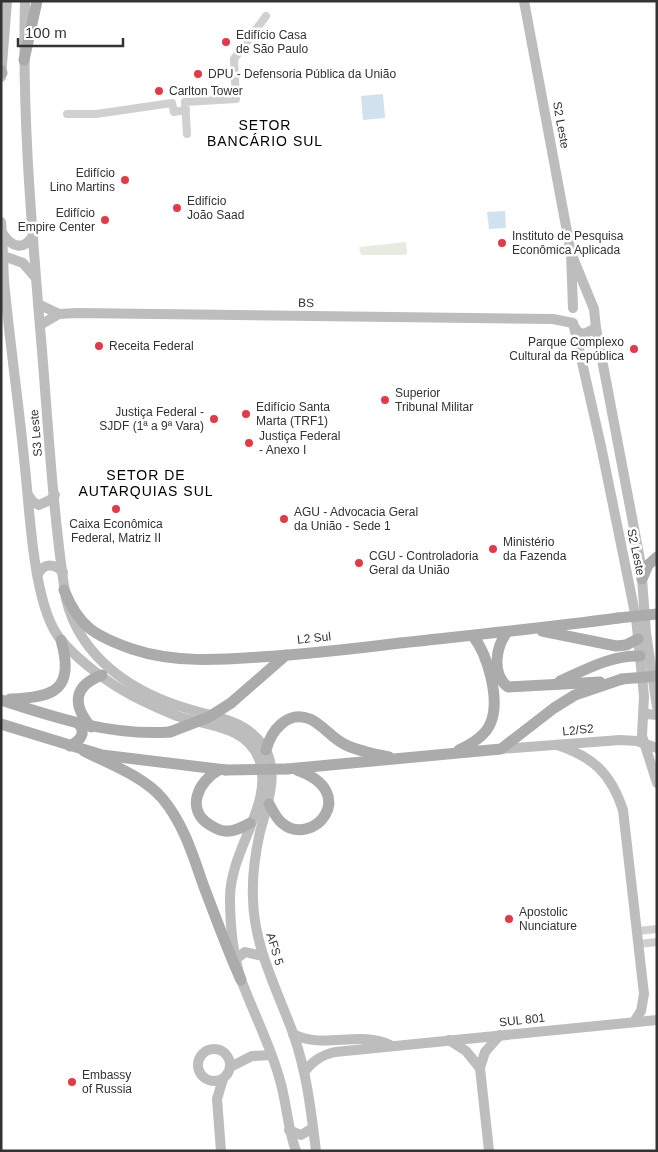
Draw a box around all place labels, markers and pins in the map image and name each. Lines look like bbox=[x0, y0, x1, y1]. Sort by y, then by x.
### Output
place label: Edifício Casa de São Paulo bbox=[236, 28, 308, 56]
marker: Edifício Casa de São Paulo bbox=[220, 36, 232, 48]
place label: DPU - Defensoria Pública da União bbox=[208, 67, 396, 81]
marker: DPU - Defensoria Pública da União bbox=[192, 68, 204, 80]
place label: Carlton Tower bbox=[169, 84, 243, 98]
marker: Carlton Tower bbox=[153, 85, 165, 97]
place label: Edifício Lino Martins bbox=[50, 166, 115, 194]
marker: Edifício Lino Martins bbox=[119, 174, 131, 186]
place label: Edifício João Saad bbox=[187, 194, 244, 222]
marker: Edifício João Saad bbox=[171, 202, 183, 214]
place label: Edifício Empire Center bbox=[18, 206, 95, 234]
marker: Edifício Empire Center bbox=[99, 214, 111, 226]
place label: Instituto de Pesquisa Econômica Aplicada bbox=[512, 229, 624, 257]
marker: Instituto de Pesquisa Econômica Aplicada bbox=[496, 237, 508, 249]
place label: Parque Complexo Cultural da República bbox=[509, 335, 624, 363]
place label: Receita Federal bbox=[109, 339, 194, 353]
marker: Receita Federal bbox=[93, 340, 105, 352]
marker: Parque Complexo Cultural da República bbox=[628, 343, 640, 355]
place label: Superior Tribunal Militar bbox=[395, 386, 473, 414]
marker: Superior Tribunal Militar bbox=[379, 394, 391, 406]
place label: Edifício Santa Marta (TRF1) bbox=[256, 400, 330, 428]
place label: Justiça Federal - SJDF (1ª a 9ª Vara) bbox=[99, 405, 204, 433]
marker: Edifício Santa Marta (TRF1) bbox=[240, 408, 252, 420]
marker: Justiça Federal - SJDF (1ª a 9ª Vara) bbox=[208, 413, 220, 425]
place label: Justiça Federal - Anexo I bbox=[259, 429, 340, 457]
marker: Justiça Federal - Anexo I bbox=[243, 437, 255, 449]
marker: Caixa Econômica Federal, Matriz II bbox=[110, 503, 122, 515]
place label: AGU - Advocacia Geral da União - Sede 1 bbox=[294, 505, 418, 533]
marker: AGU - Advocacia Geral da União - Sede 1 bbox=[278, 513, 290, 525]
place label: Caixa Econômica Federal, Matriz II bbox=[69, 517, 163, 545]
place label: Ministério da Fazenda bbox=[503, 535, 567, 563]
marker: Ministério da Fazenda bbox=[487, 543, 499, 555]
place label: CGU - Controladoria Geral da União bbox=[369, 549, 479, 577]
marker: CGU - Controladoria Geral da União bbox=[353, 557, 365, 569]
place label: Apostolic Nunciature bbox=[519, 905, 577, 933]
marker: Apostolic Nunciature bbox=[503, 913, 515, 925]
place label: Embassy of Russia bbox=[82, 1068, 132, 1096]
marker: Embassy of Russia bbox=[66, 1076, 78, 1088]

